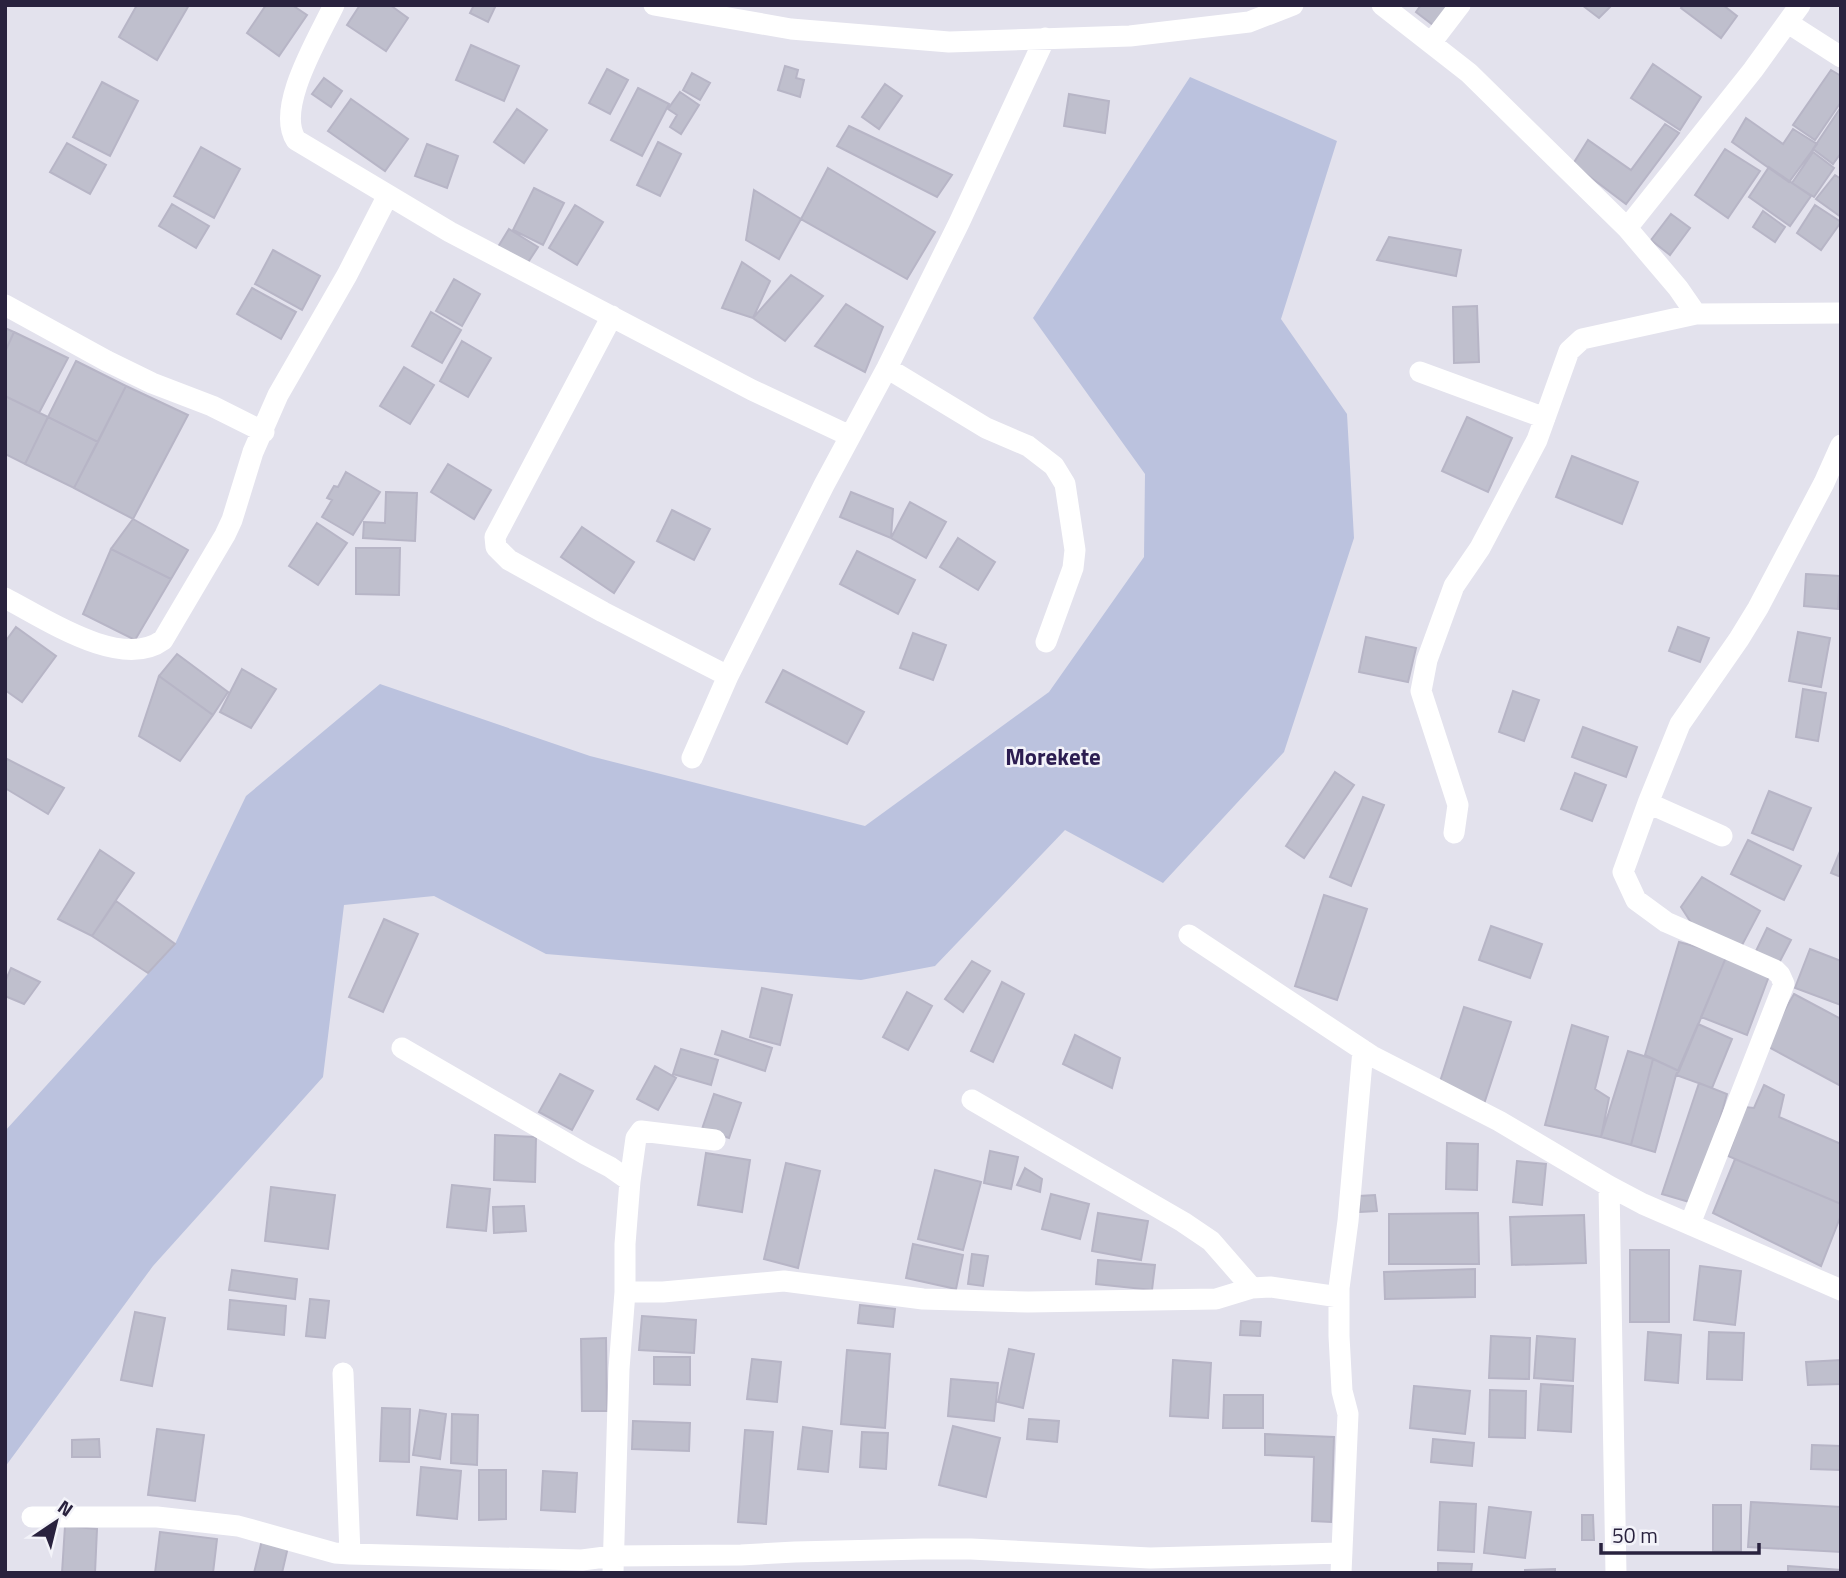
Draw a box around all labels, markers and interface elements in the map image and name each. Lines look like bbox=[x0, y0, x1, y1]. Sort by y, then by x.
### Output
district label: Morekete bbox=[1005, 739, 1101, 774]
north arrow bbox=[21, 1487, 91, 1557]
text: N bbox=[52, 1492, 80, 1523]
scale bar bbox=[1601, 1512, 1758, 1556]
text: 50 m bbox=[1612, 1519, 1658, 1551]

